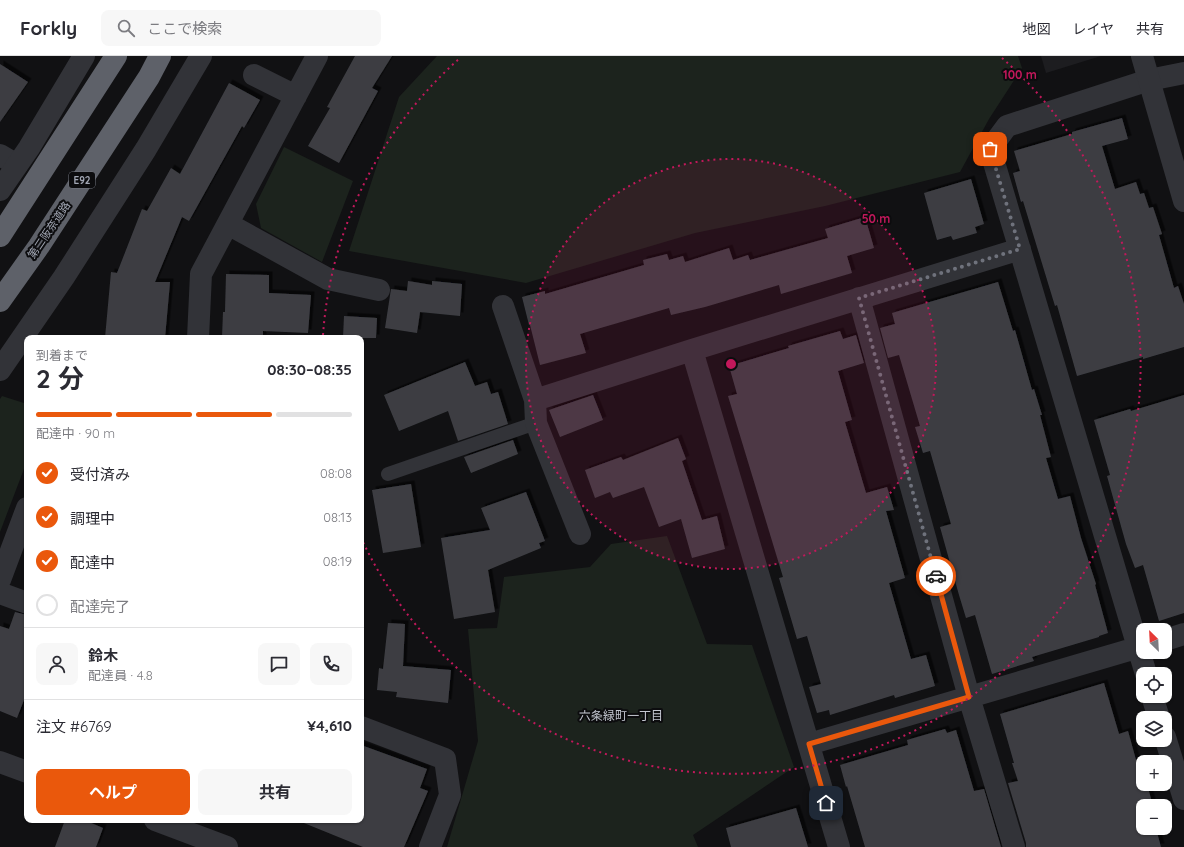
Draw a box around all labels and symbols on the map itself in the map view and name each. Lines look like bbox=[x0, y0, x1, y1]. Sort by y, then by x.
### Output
text: 100 m bbox=[1003, 67, 1037, 82]
pin bbox=[973, 132, 1007, 166]
road number: E92 bbox=[69, 172, 95, 188]
street label: 第二阪奈道路 bbox=[25, 199, 73, 261]
text: 50 m bbox=[862, 211, 890, 226]
centre of rings bbox=[724, 357, 738, 371]
courier bbox=[916, 556, 956, 596]
north arrow bbox=[1136, 623, 1172, 659]
district label: 六条緑町一丁目 bbox=[579, 708, 663, 723]
pin bbox=[809, 786, 843, 820]

